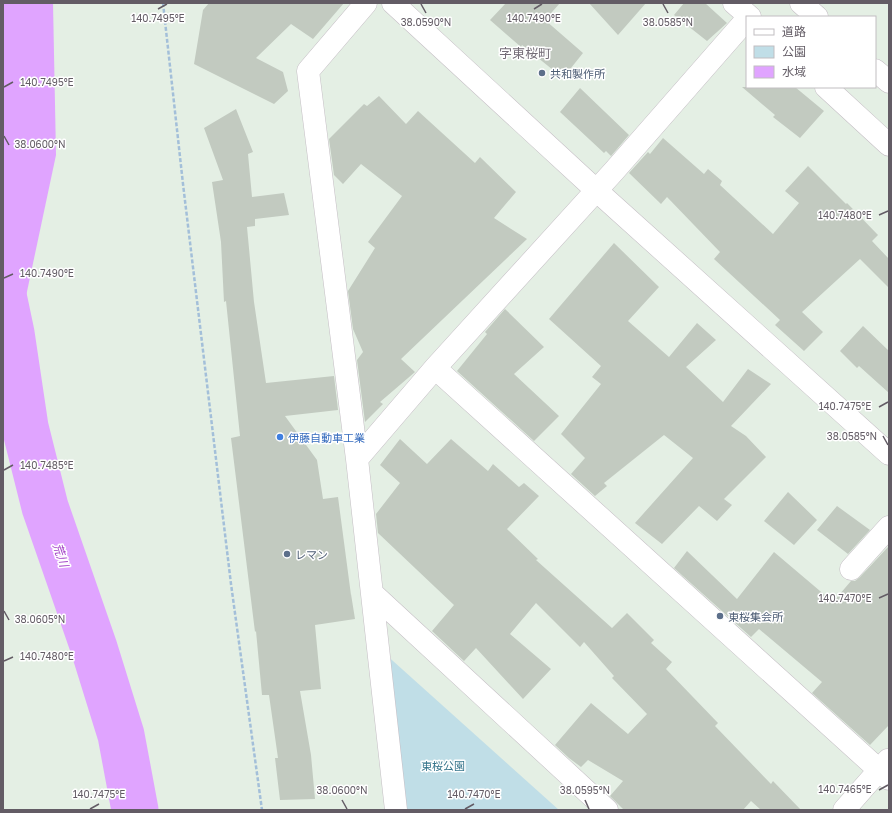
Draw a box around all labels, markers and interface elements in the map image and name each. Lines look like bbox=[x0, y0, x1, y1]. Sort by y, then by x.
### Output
text: 140.7495°E bbox=[131, 12, 185, 24]
text: 140.7490°E bbox=[507, 12, 561, 24]
text: 38.0590°N bbox=[401, 16, 451, 28]
text: 38.0585°N bbox=[643, 16, 693, 28]
legend bbox=[746, 16, 876, 88]
text: 道路 bbox=[782, 24, 806, 39]
text: 公園 bbox=[782, 44, 806, 59]
district label: 字東桜町 bbox=[499, 45, 551, 61]
text: 水域 bbox=[782, 64, 806, 79]
place label: 共和製作所 bbox=[550, 67, 606, 80]
marker: 共和製作所 bbox=[537, 68, 547, 78]
text: 140.7495°E bbox=[20, 76, 74, 88]
text: 38.0600°N bbox=[14, 138, 66, 150]
text: 140.7480°E bbox=[818, 209, 872, 221]
text: 140.7490°E bbox=[20, 267, 74, 279]
text: 140.7475°E bbox=[819, 400, 871, 412]
text: 38.0585°N bbox=[827, 430, 877, 442]
place label: 伊藤自動車工業 bbox=[288, 431, 365, 444]
marker: 伊藤自動車工業 bbox=[275, 432, 285, 442]
text: 140.7485°E bbox=[20, 459, 74, 471]
water label: 荒川 bbox=[50, 541, 73, 571]
place label: レマン bbox=[295, 548, 328, 561]
marker: レマン bbox=[282, 549, 292, 559]
text: 140.7470°E bbox=[818, 592, 872, 604]
place label: 東桜集会所 bbox=[728, 610, 784, 623]
marker: 東桜集会所 bbox=[715, 611, 725, 621]
text: 38.0605°N bbox=[15, 613, 65, 625]
text: 140.7480°E bbox=[20, 650, 74, 662]
park label: 東桜公園 bbox=[421, 759, 465, 772]
text: 140.7465°E bbox=[818, 783, 872, 795]
text: 38.0600°N bbox=[316, 784, 368, 796]
text: 38.0595°N bbox=[560, 784, 610, 796]
text: 140.7475°E bbox=[73, 788, 125, 800]
text: 140.7470°E bbox=[447, 788, 501, 800]

